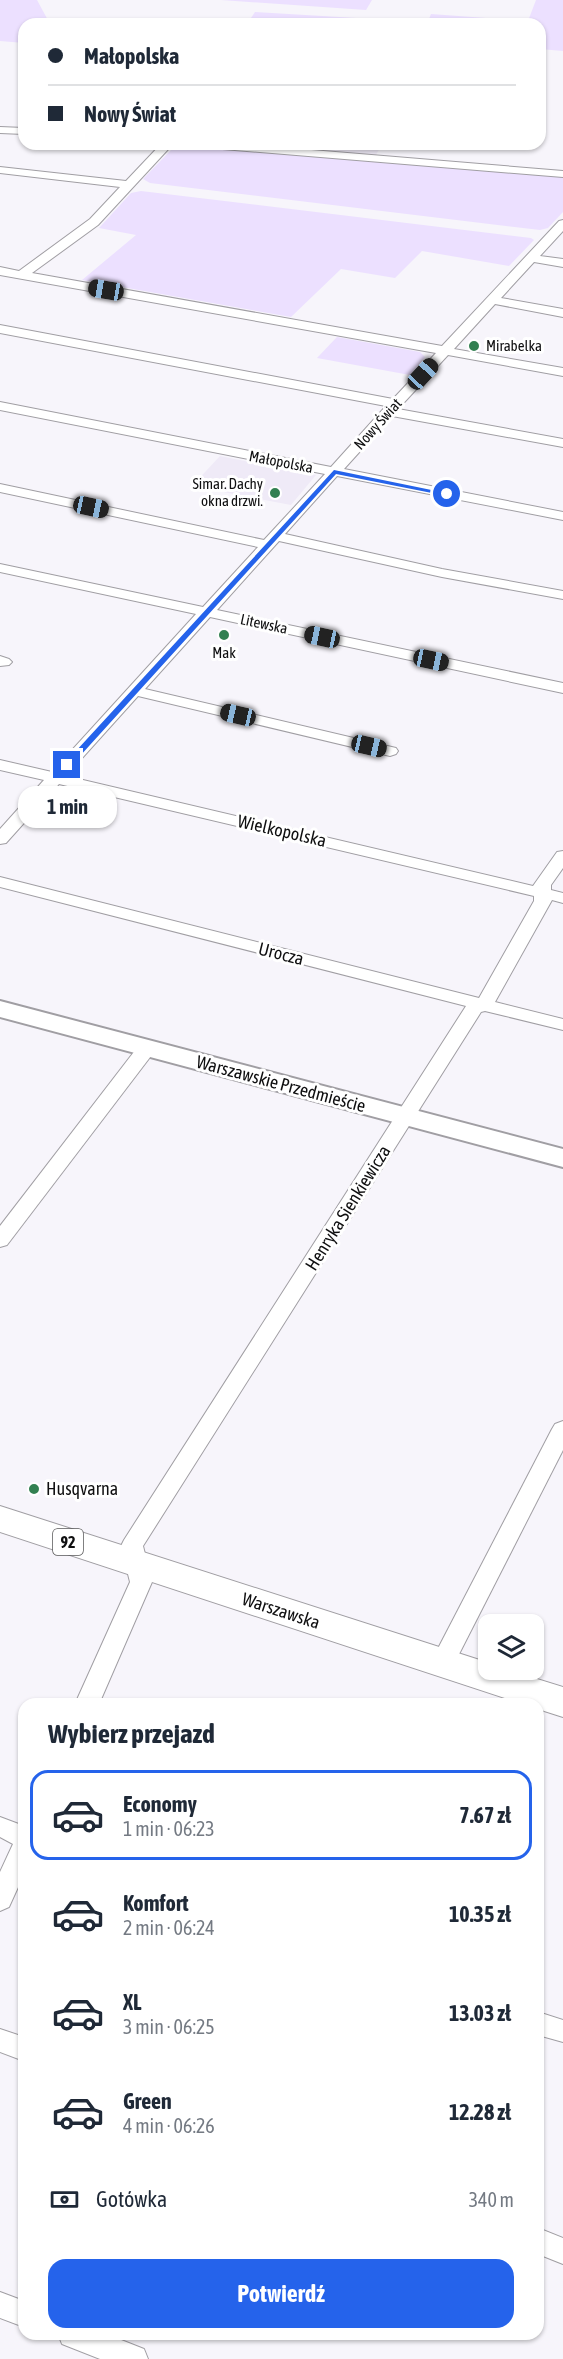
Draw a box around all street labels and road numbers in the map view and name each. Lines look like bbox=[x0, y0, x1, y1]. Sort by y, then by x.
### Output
street label: Nowy Świat bbox=[350, 395, 405, 453]
street label: Małopolska bbox=[248, 447, 315, 476]
street label: Litewska bbox=[239, 610, 289, 637]
street label: Wielkopolska bbox=[236, 810, 329, 851]
street label: Urocza bbox=[256, 938, 306, 969]
street label: Warszawskie Przedmieście bbox=[194, 1051, 368, 1116]
street label: Henryka Sienkiewicza bbox=[301, 1141, 394, 1274]
road number: 92 bbox=[53, 1529, 83, 1555]
street label: Warszawska bbox=[239, 1588, 323, 1633]

